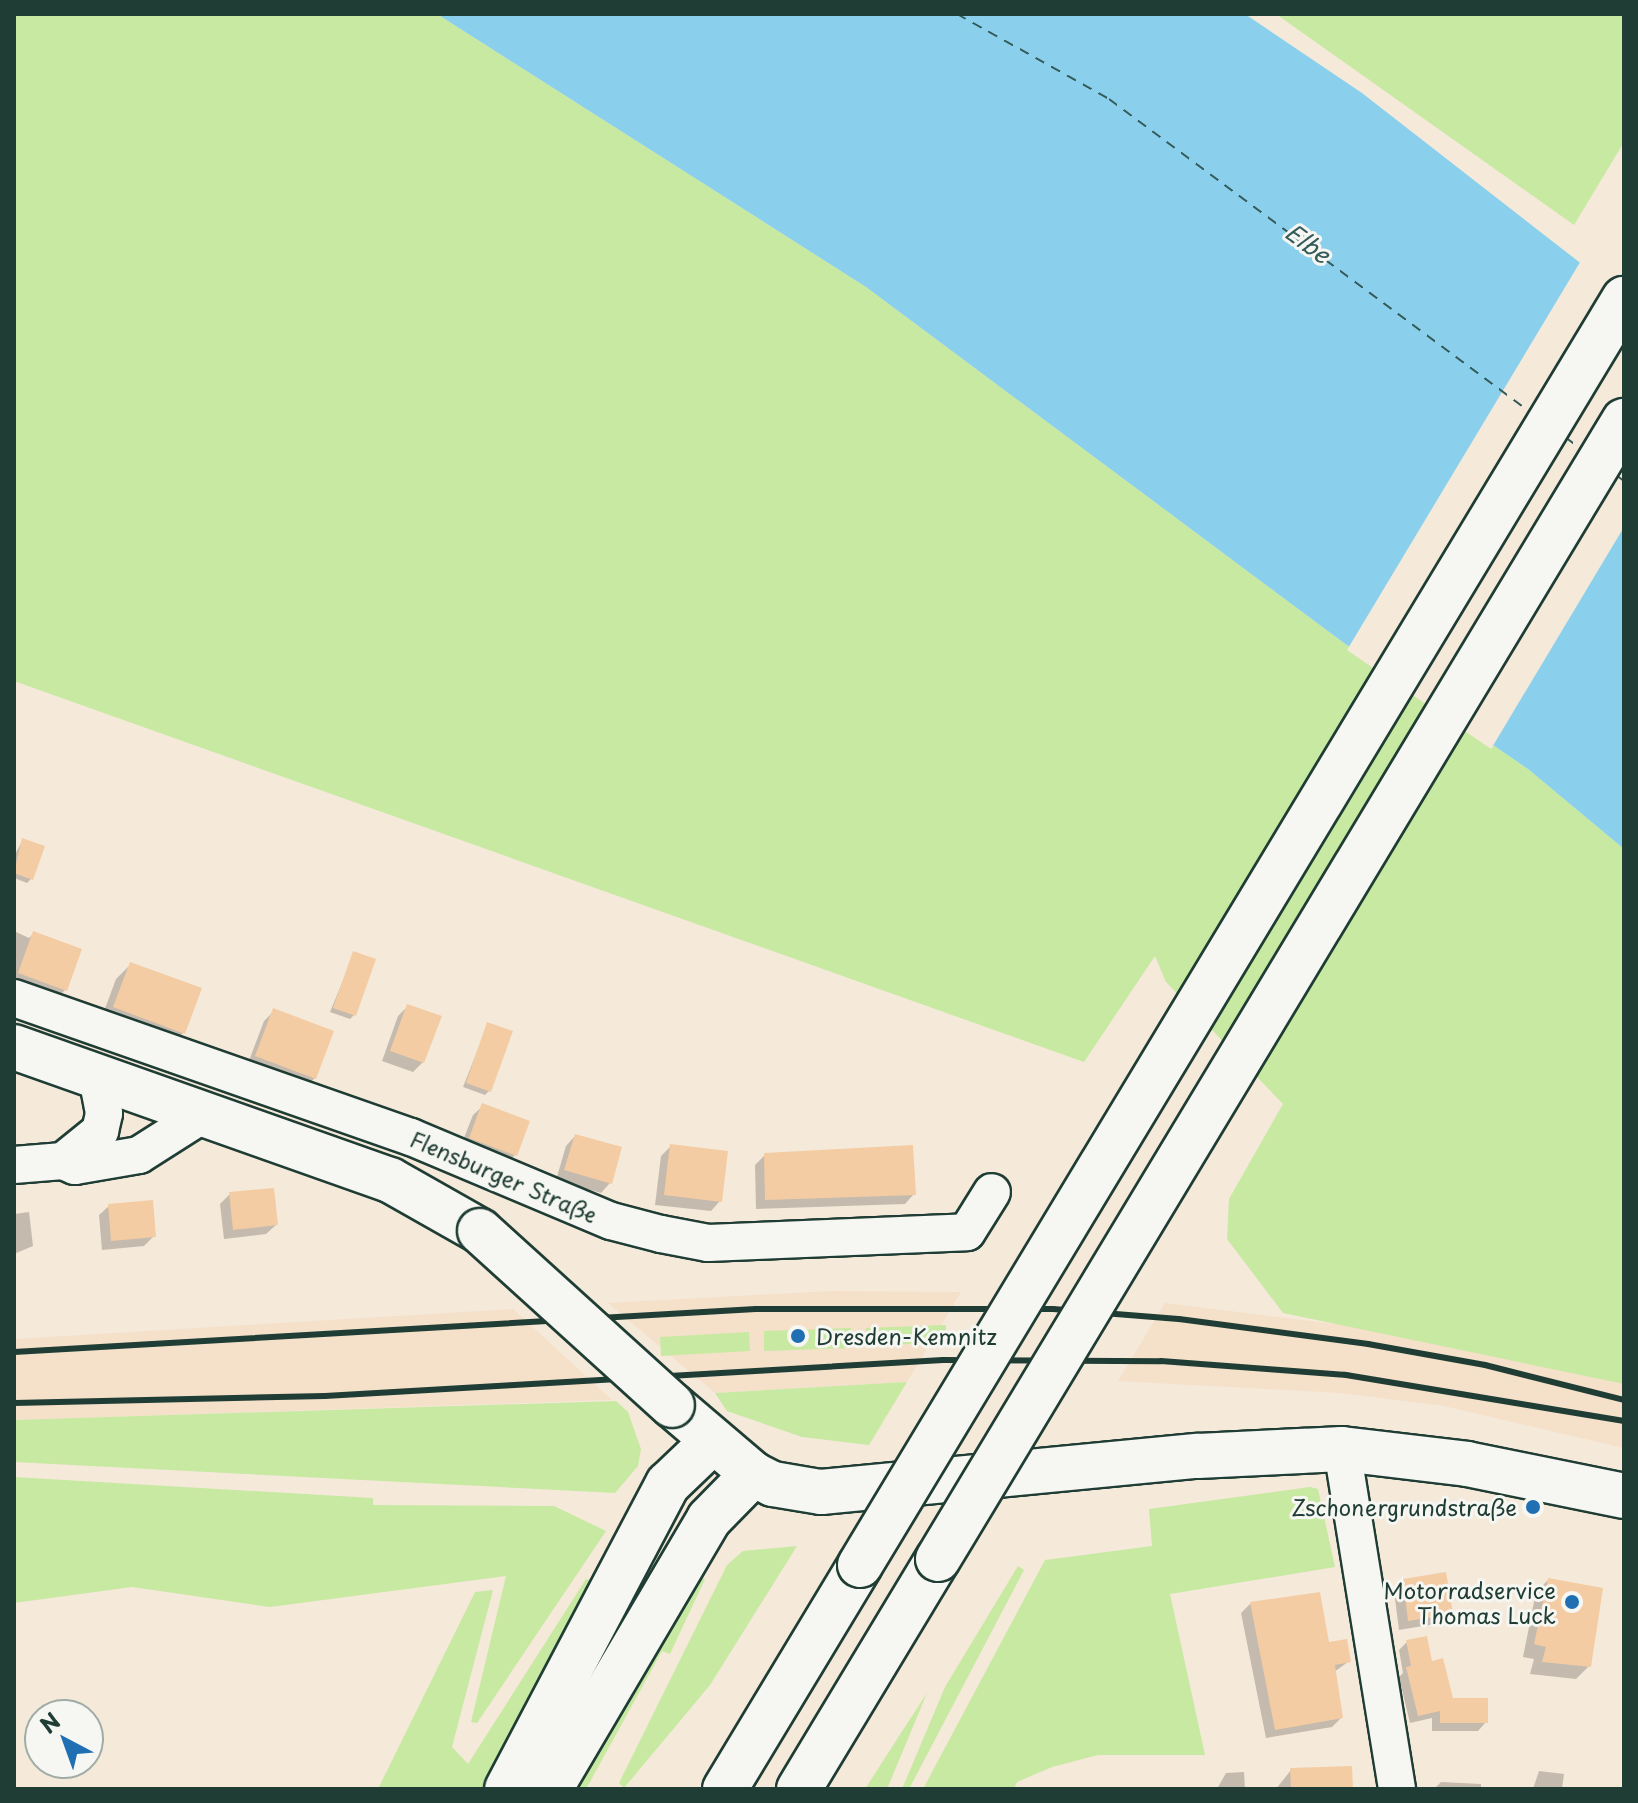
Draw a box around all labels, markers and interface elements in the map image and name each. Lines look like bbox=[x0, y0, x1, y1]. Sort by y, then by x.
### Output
water label: Elbe bbox=[1280, 217, 1336, 269]
street label: Flensburger Straße bbox=[406, 1125, 602, 1227]
place label: Dresden-Kemnitz bbox=[816, 1323, 997, 1349]
marker: Dresden-Kemnitz bbox=[787, 1325, 809, 1347]
place label: Zschonergrundstraße bbox=[1292, 1494, 1517, 1520]
marker: Zschonergrundstraße bbox=[1524, 1498, 1542, 1516]
place label: Motorradservice Thomas Luck bbox=[1383, 1576, 1556, 1628]
marker: Motorradservice Thomas Luck bbox=[1563, 1593, 1581, 1611]
north arrow bbox=[24, 1699, 104, 1779]
text: N bbox=[32, 1704, 67, 1740]

